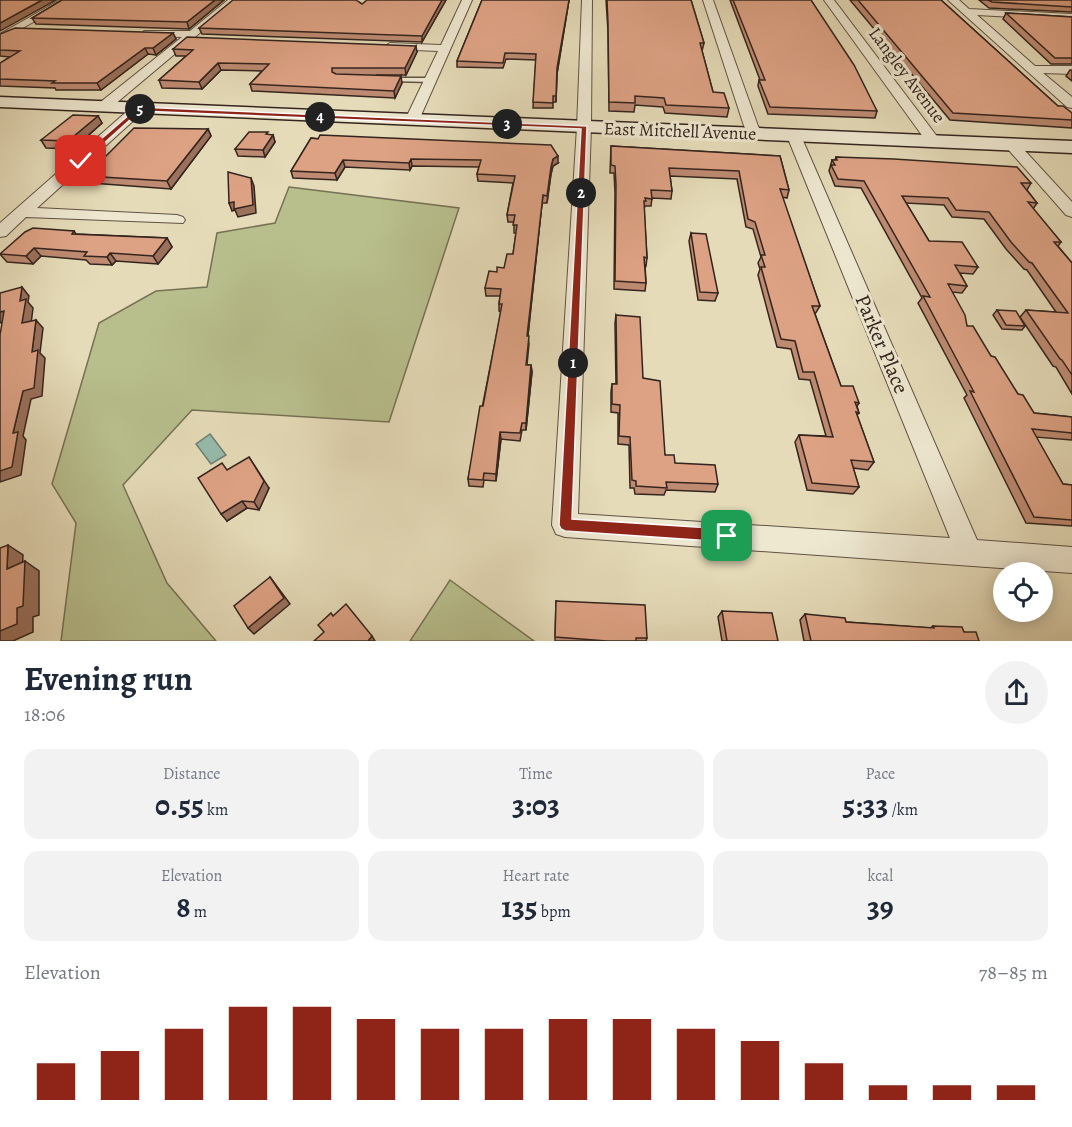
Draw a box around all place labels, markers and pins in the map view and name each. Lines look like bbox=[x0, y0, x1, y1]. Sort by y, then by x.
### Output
pin: 5 bbox=[125, 94, 155, 124]
pin: 4 bbox=[305, 102, 335, 132]
pin: 3 bbox=[492, 109, 522, 139]
pin bbox=[55, 135, 106, 186]
pin: 2 bbox=[566, 178, 596, 208]
pin: 1 bbox=[558, 348, 588, 378]
pin bbox=[701, 510, 752, 561]

